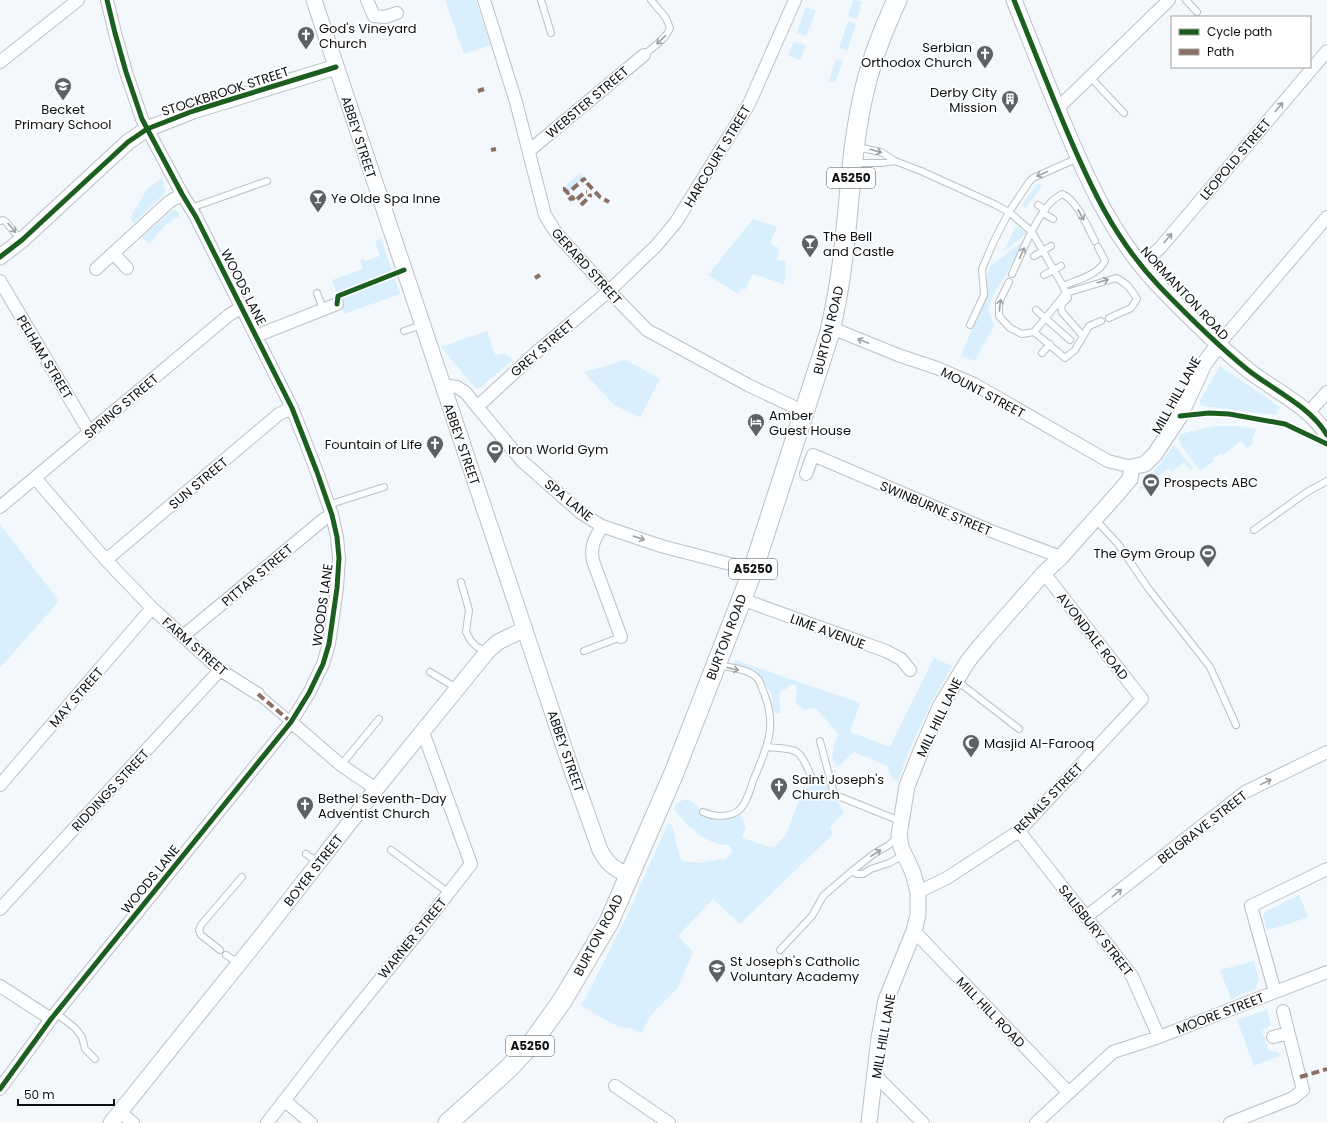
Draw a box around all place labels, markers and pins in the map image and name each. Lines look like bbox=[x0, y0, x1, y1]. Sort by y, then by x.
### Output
place label: God's Vineyard Church bbox=[319, 19, 417, 53]
church icon: God's Vineyard Church bbox=[296, 25, 316, 50]
place label: Serbian Orthodox Church bbox=[861, 38, 972, 72]
church icon: Serbian Orthodox Church bbox=[975, 44, 995, 69]
school or university icon: Becket Primary School bbox=[53, 76, 73, 101]
place label: Derby City Mission bbox=[930, 83, 998, 117]
building icon: Derby City Mission bbox=[1000, 89, 1020, 114]
place label: Becket Primary School bbox=[14, 100, 112, 134]
bar icon: Ye Olde Spa Inne bbox=[308, 188, 328, 213]
place label: Ye Olde Spa Inne bbox=[331, 189, 440, 208]
place label: The Bell and Castle bbox=[823, 227, 894, 261]
bar icon: The Bell and Castle bbox=[800, 233, 820, 258]
place label: Amber Guest House bbox=[769, 406, 851, 440]
hotel icon: Amber Guest House bbox=[746, 412, 766, 437]
church icon: Fountain of Life bbox=[425, 434, 445, 459]
place label: Fountain of Life bbox=[325, 435, 422, 454]
sports icon: Iron World Gym bbox=[485, 439, 505, 464]
place label: Iron World Gym bbox=[508, 440, 608, 459]
sports icon: Prospects ABC bbox=[1141, 472, 1161, 497]
place label: Prospects ABC bbox=[1164, 473, 1258, 492]
sports icon: The Gym Group bbox=[1198, 543, 1218, 568]
place label: The Gym Group bbox=[1093, 544, 1195, 563]
mosque icon: Masjid Al-Farooq bbox=[961, 733, 981, 758]
place label: Masjid Al-Farooq bbox=[984, 734, 1094, 753]
place label: Saint Joseph's Church bbox=[792, 770, 884, 804]
church icon: Saint Joseph's Church bbox=[769, 776, 789, 801]
place label: Bethel Seventh-Day Adventist Church bbox=[318, 789, 447, 823]
church icon: Bethel Seventh-Day Adventist Church bbox=[295, 795, 315, 820]
place label: St Joseph's Catholic Voluntary Academy bbox=[730, 952, 860, 986]
school or university icon: St Joseph's Catholic Voluntary Academy bbox=[707, 958, 727, 983]

